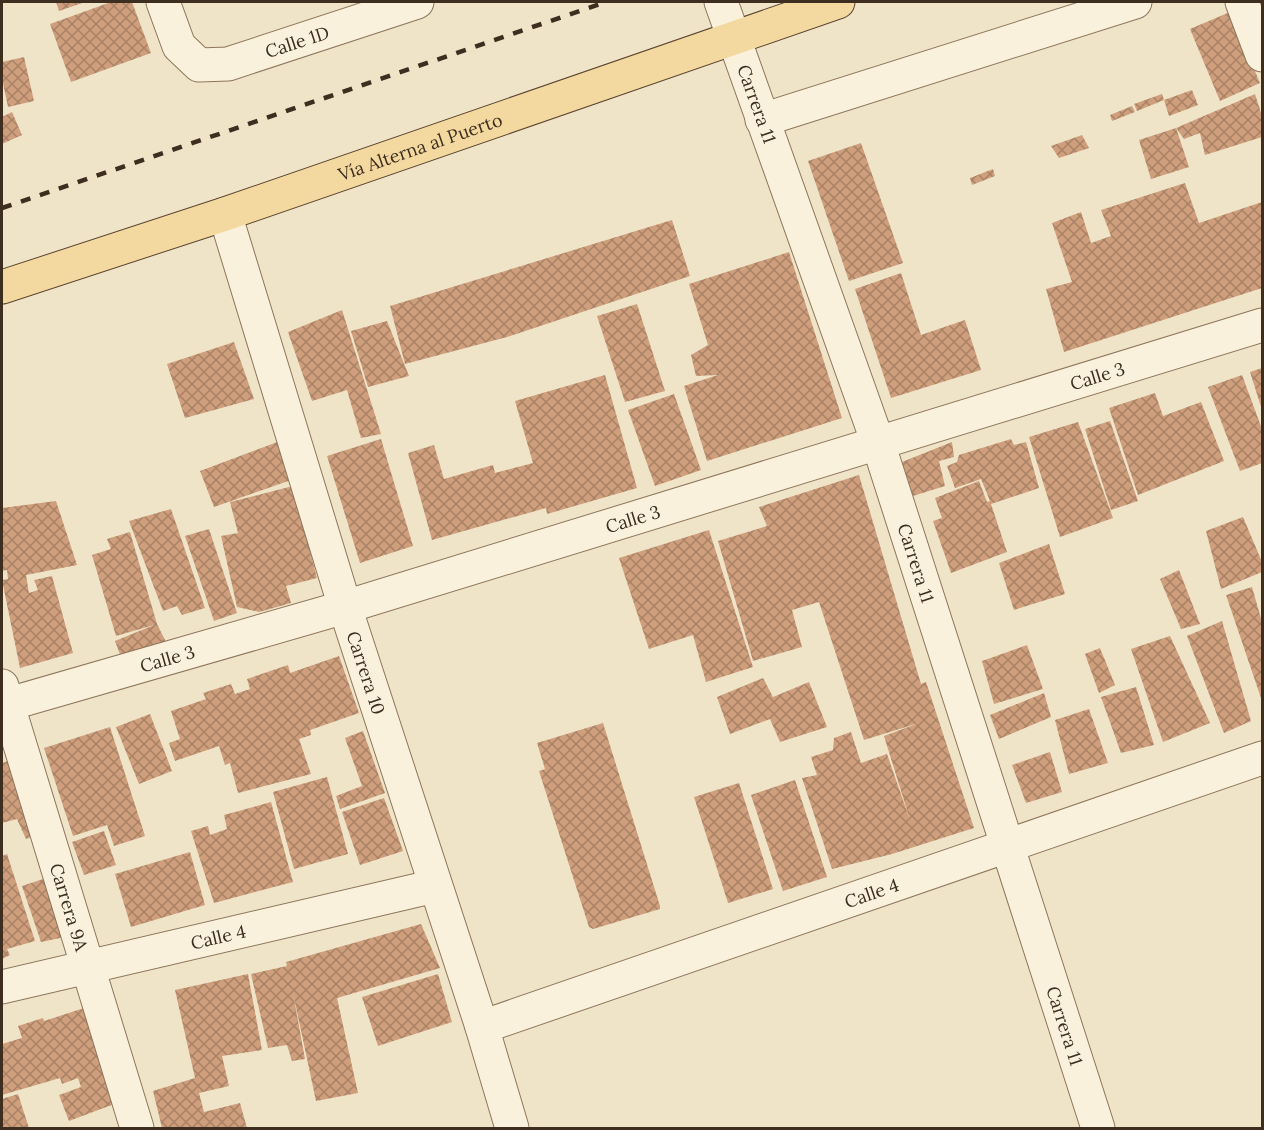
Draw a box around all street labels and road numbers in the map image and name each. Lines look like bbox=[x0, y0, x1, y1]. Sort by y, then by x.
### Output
street label: Calle 1D bbox=[262, 20, 332, 63]
street label: Carrera 11 bbox=[733, 61, 782, 146]
street label: Vía Alterna al Puerto bbox=[334, 108, 505, 186]
street label: Calle 3 bbox=[1067, 356, 1127, 395]
street label: Calle 3 bbox=[602, 499, 663, 538]
street label: Carrera 11 bbox=[893, 520, 940, 605]
street label: Carrera 10 bbox=[342, 628, 391, 717]
street label: Calle 3 bbox=[137, 639, 197, 677]
street label: Carrera 9A bbox=[45, 860, 94, 954]
street label: Calle 4 bbox=[841, 873, 902, 913]
street label: Calle 4 bbox=[188, 919, 248, 954]
street label: Carrera 11 bbox=[1042, 983, 1089, 1068]

